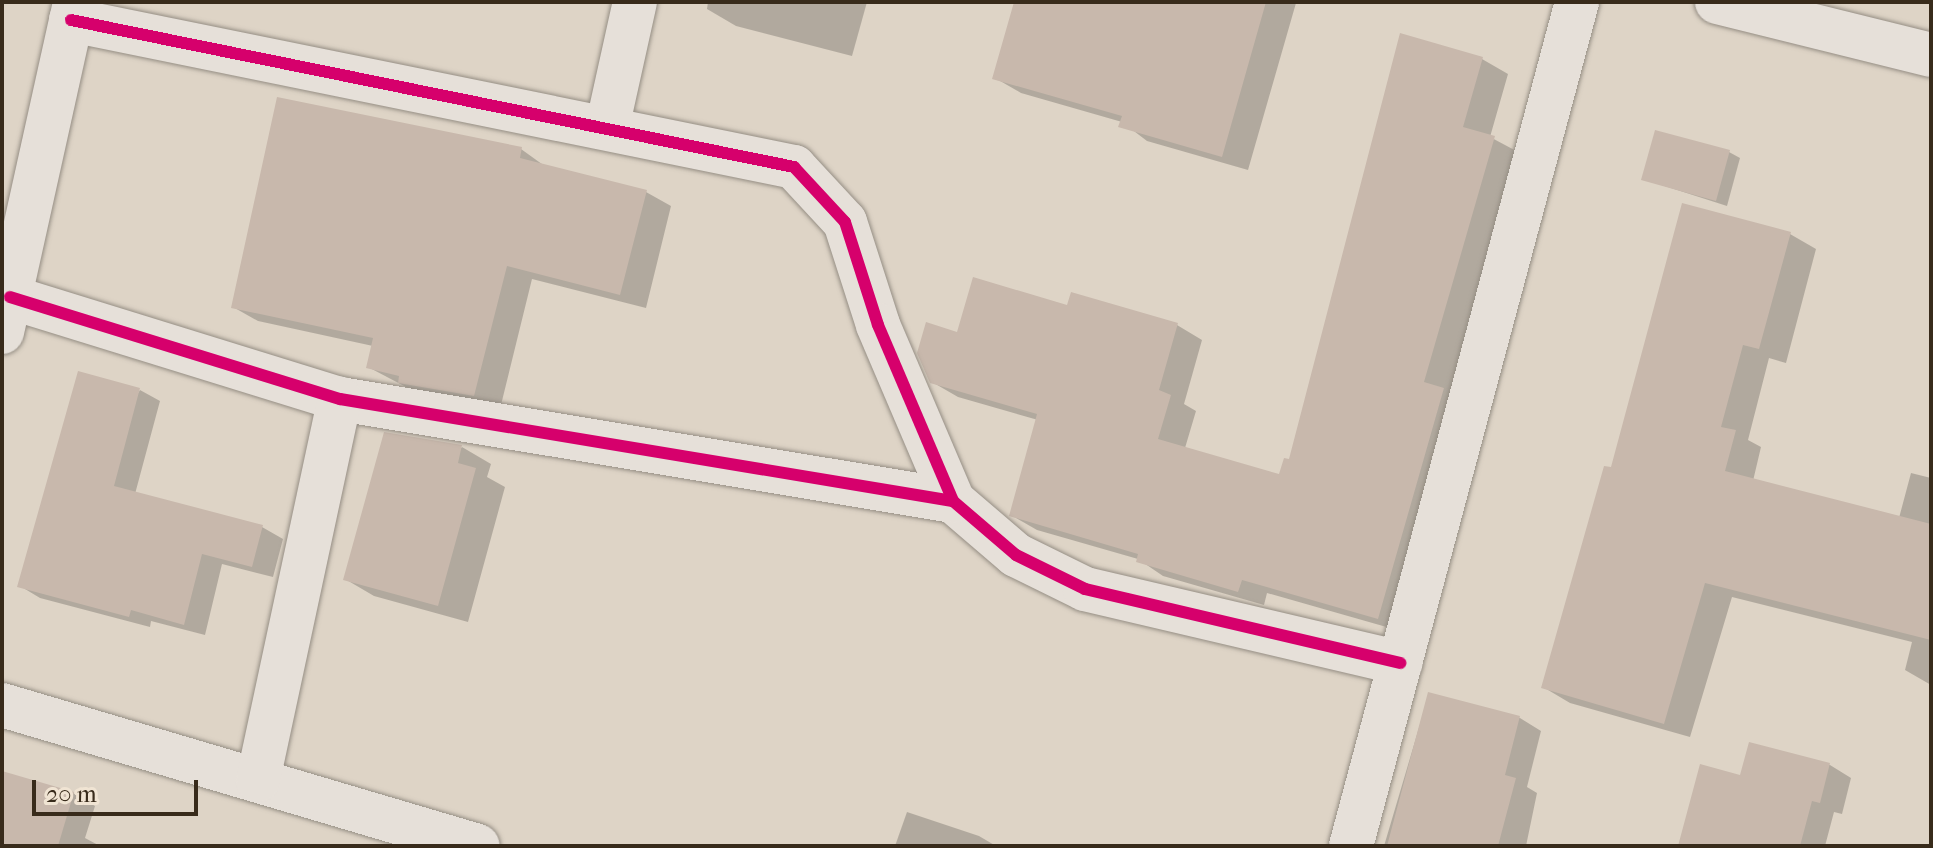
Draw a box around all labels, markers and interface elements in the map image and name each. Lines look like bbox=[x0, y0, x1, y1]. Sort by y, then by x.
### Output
scale bar bbox=[36, 764, 202, 814]
text: 20 m bbox=[46, 780, 97, 808]

